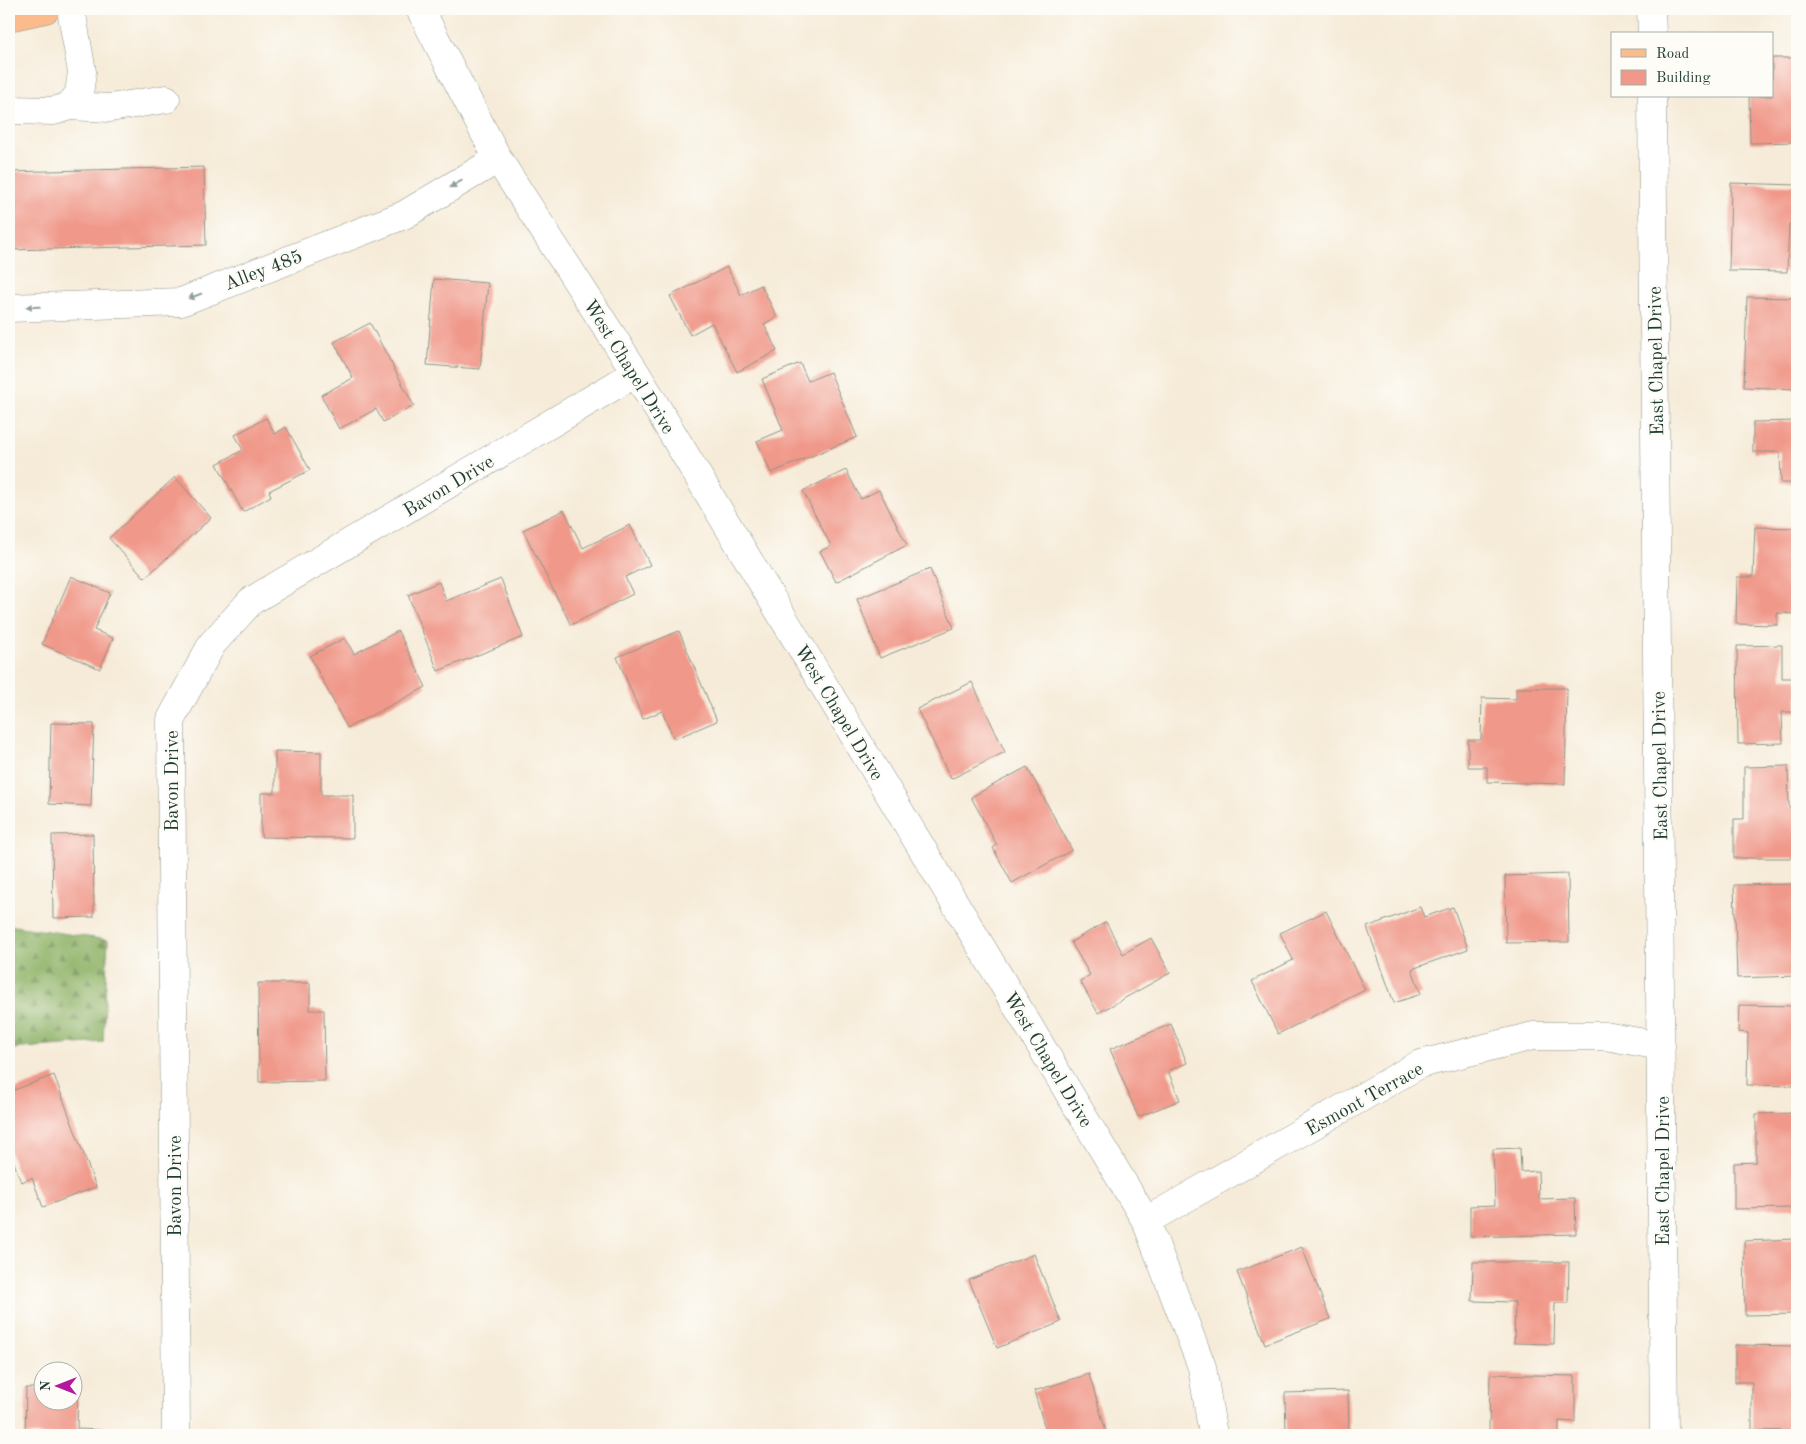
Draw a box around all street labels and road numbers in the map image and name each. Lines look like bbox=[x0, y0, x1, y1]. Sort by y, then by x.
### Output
street label: Alley 485 bbox=[222, 248, 306, 295]
street label: East Chapel Drive bbox=[1647, 286, 1668, 436]
street label: West Chapel Drive bbox=[579, 297, 677, 438]
street label: Bavon Drive bbox=[401, 453, 498, 521]
street label: West Chapel Drive bbox=[790, 642, 886, 784]
street label: East Chapel Drive bbox=[1651, 691, 1672, 841]
street label: Bavon Drive bbox=[164, 730, 183, 832]
street label: West Chapel Drive bbox=[999, 989, 1095, 1131]
street label: Esmont Terrace bbox=[1303, 1060, 1427, 1140]
street label: East Chapel Drive bbox=[1655, 1096, 1674, 1246]
street label: Bavon Drive bbox=[167, 1135, 186, 1237]

